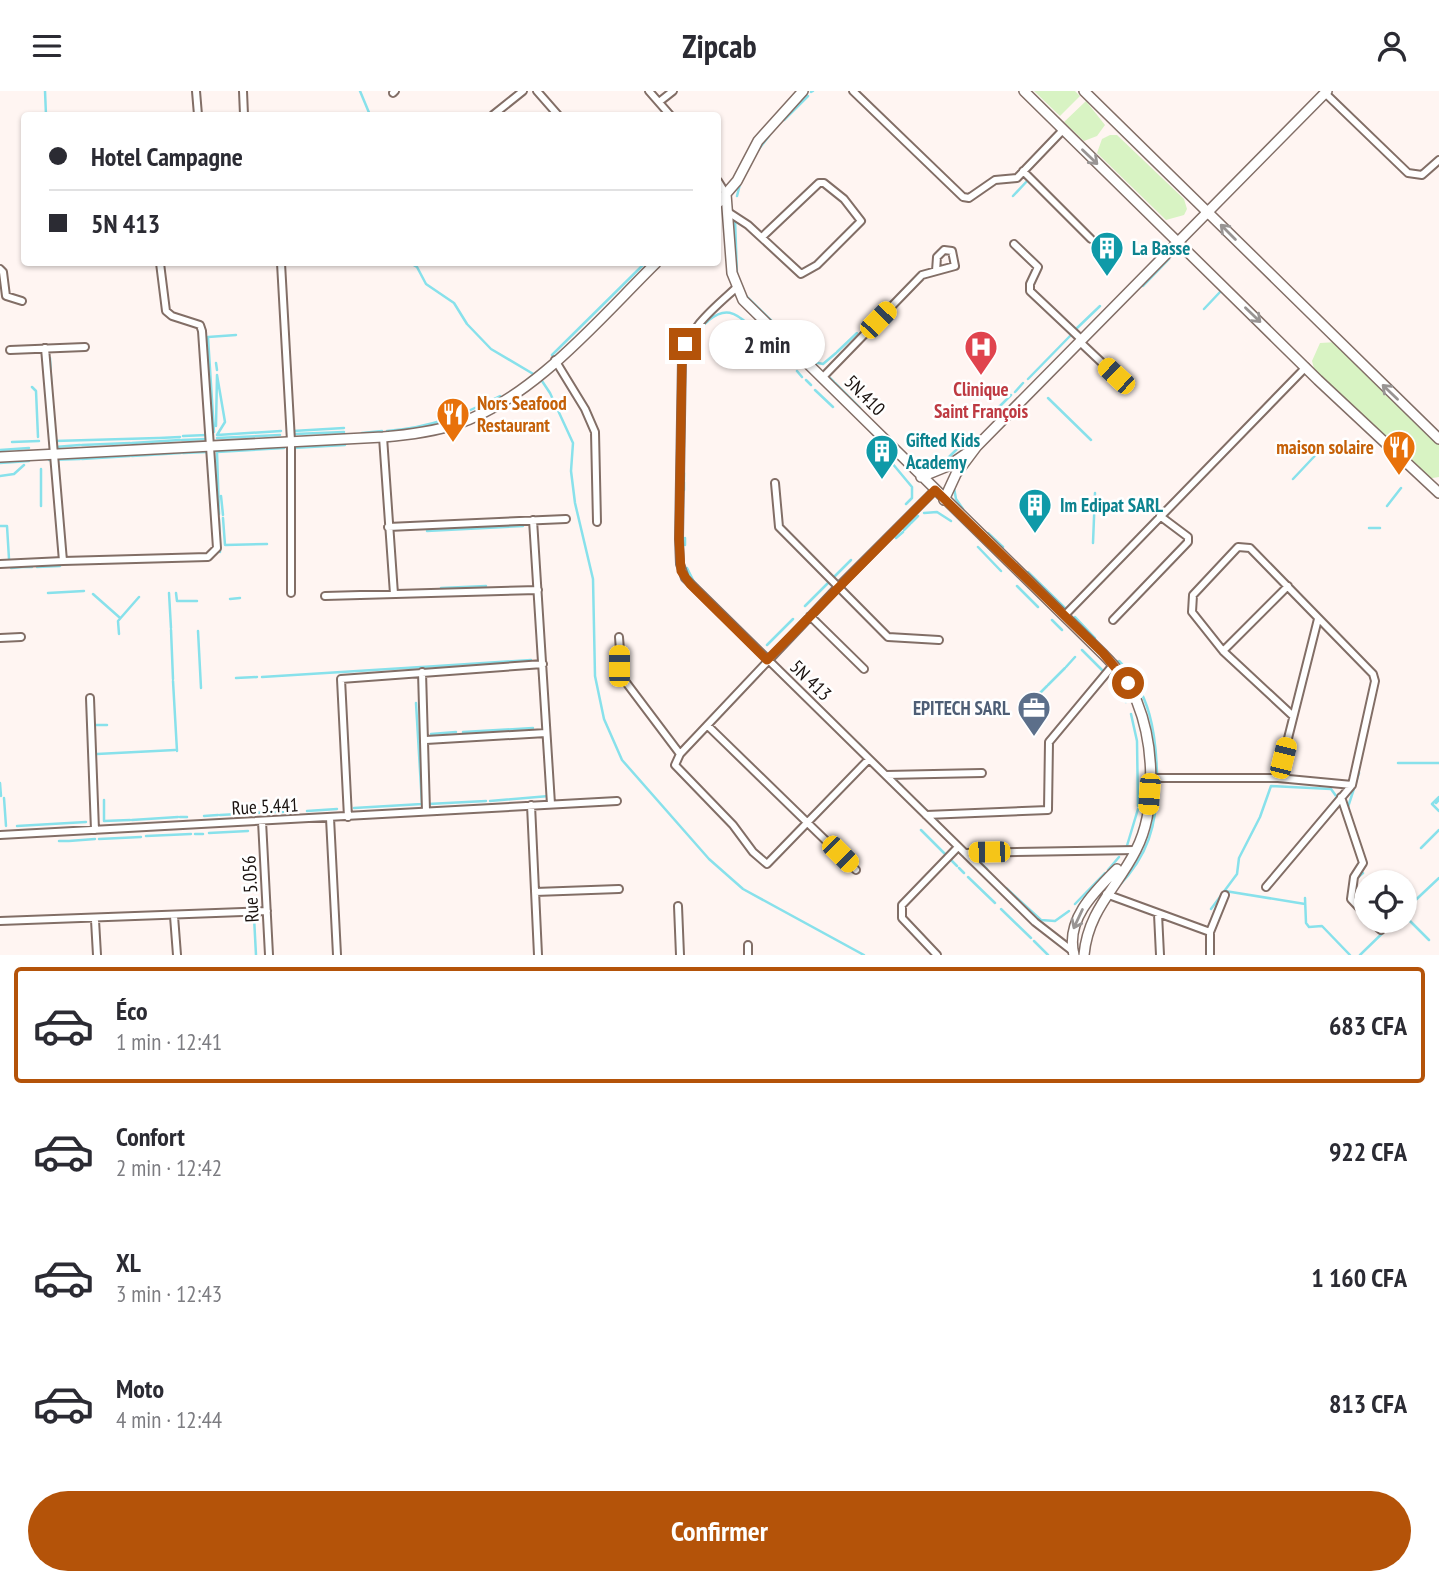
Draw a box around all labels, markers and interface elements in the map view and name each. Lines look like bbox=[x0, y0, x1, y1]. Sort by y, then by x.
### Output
text: Zipcab bbox=[682, 25, 757, 67]
icon: menu bbox=[28, 27, 66, 65]
icon: person bbox=[1373, 27, 1411, 65]
text: Hotel Campagne bbox=[91, 140, 243, 173]
one-way arrow bbox=[1081, 148, 1098, 165]
text: 5N 413 bbox=[91, 207, 160, 240]
one-way arrow bbox=[1219, 224, 1236, 241]
building icon: La Basse bbox=[1088, 229, 1126, 278]
place label: La Basse bbox=[1132, 236, 1190, 260]
car bbox=[856, 298, 901, 342]
one-way arrow bbox=[1244, 307, 1261, 324]
callout: 2 min bbox=[710, 320, 825, 369]
route end bbox=[669, 328, 701, 360]
hospital icon: Clinique Saint François bbox=[962, 328, 1000, 377]
text: 2 min bbox=[744, 330, 790, 359]
car bbox=[1094, 354, 1139, 398]
street label: 5N.410 bbox=[840, 370, 890, 420]
place label: Clinique Saint François bbox=[934, 377, 1028, 423]
one-way arrow bbox=[1382, 383, 1399, 400]
place label: Nors Seafood Restaurant bbox=[477, 391, 567, 437]
restaurant icon: Nors Seafood Restaurant bbox=[434, 395, 472, 444]
place label: Gifted Kids Academy bbox=[905, 428, 980, 474]
restaurant icon: maison solaire bbox=[1380, 428, 1418, 477]
building icon: Gifted Kids Academy bbox=[863, 432, 901, 481]
place label: maison solaire bbox=[1276, 435, 1374, 459]
building icon: Im Edipat SARL bbox=[1016, 486, 1054, 535]
place label: Im Edipat SARL bbox=[1060, 493, 1163, 517]
car bbox=[609, 645, 630, 687]
street label: 5N 413 bbox=[785, 655, 837, 705]
route start bbox=[1112, 667, 1144, 699]
office icon: EPITECH SARL bbox=[1015, 689, 1053, 738]
place label: EPITECH SARL bbox=[913, 696, 1010, 720]
car bbox=[1268, 735, 1299, 781]
car bbox=[1138, 772, 1161, 816]
street label: Rue 5.441 bbox=[231, 792, 299, 820]
car bbox=[818, 832, 863, 876]
car bbox=[968, 841, 1011, 863]
street label: Rue 5.056 bbox=[236, 855, 264, 923]
map controls bbox=[1354, 870, 1417, 933]
button: locate bbox=[1354, 870, 1417, 933]
one-way arrow bbox=[1071, 908, 1084, 929]
icon: car bbox=[32, 994, 95, 1057]
text: Éco bbox=[116, 994, 148, 1027]
text: 683 CFA bbox=[1329, 1009, 1407, 1042]
text: 1 min · 12:41 bbox=[116, 1027, 222, 1056]
icon: car bbox=[32, 1120, 95, 1183]
text: Confort bbox=[116, 1120, 185, 1153]
text: 922 CFA bbox=[1329, 1135, 1407, 1168]
text: 2 min · 12:42 bbox=[116, 1153, 222, 1182]
icon: car bbox=[32, 1246, 95, 1309]
text: XL bbox=[116, 1246, 141, 1279]
text: 1 160 CFA bbox=[1311, 1261, 1407, 1294]
text: 3 min · 12:43 bbox=[116, 1279, 222, 1308]
icon: car bbox=[32, 1372, 95, 1435]
text: Moto bbox=[116, 1372, 164, 1405]
text: 813 CFA bbox=[1329, 1387, 1407, 1420]
text: 4 min · 12:44 bbox=[116, 1405, 222, 1434]
button: Confirmer bbox=[28, 1491, 1411, 1571]

